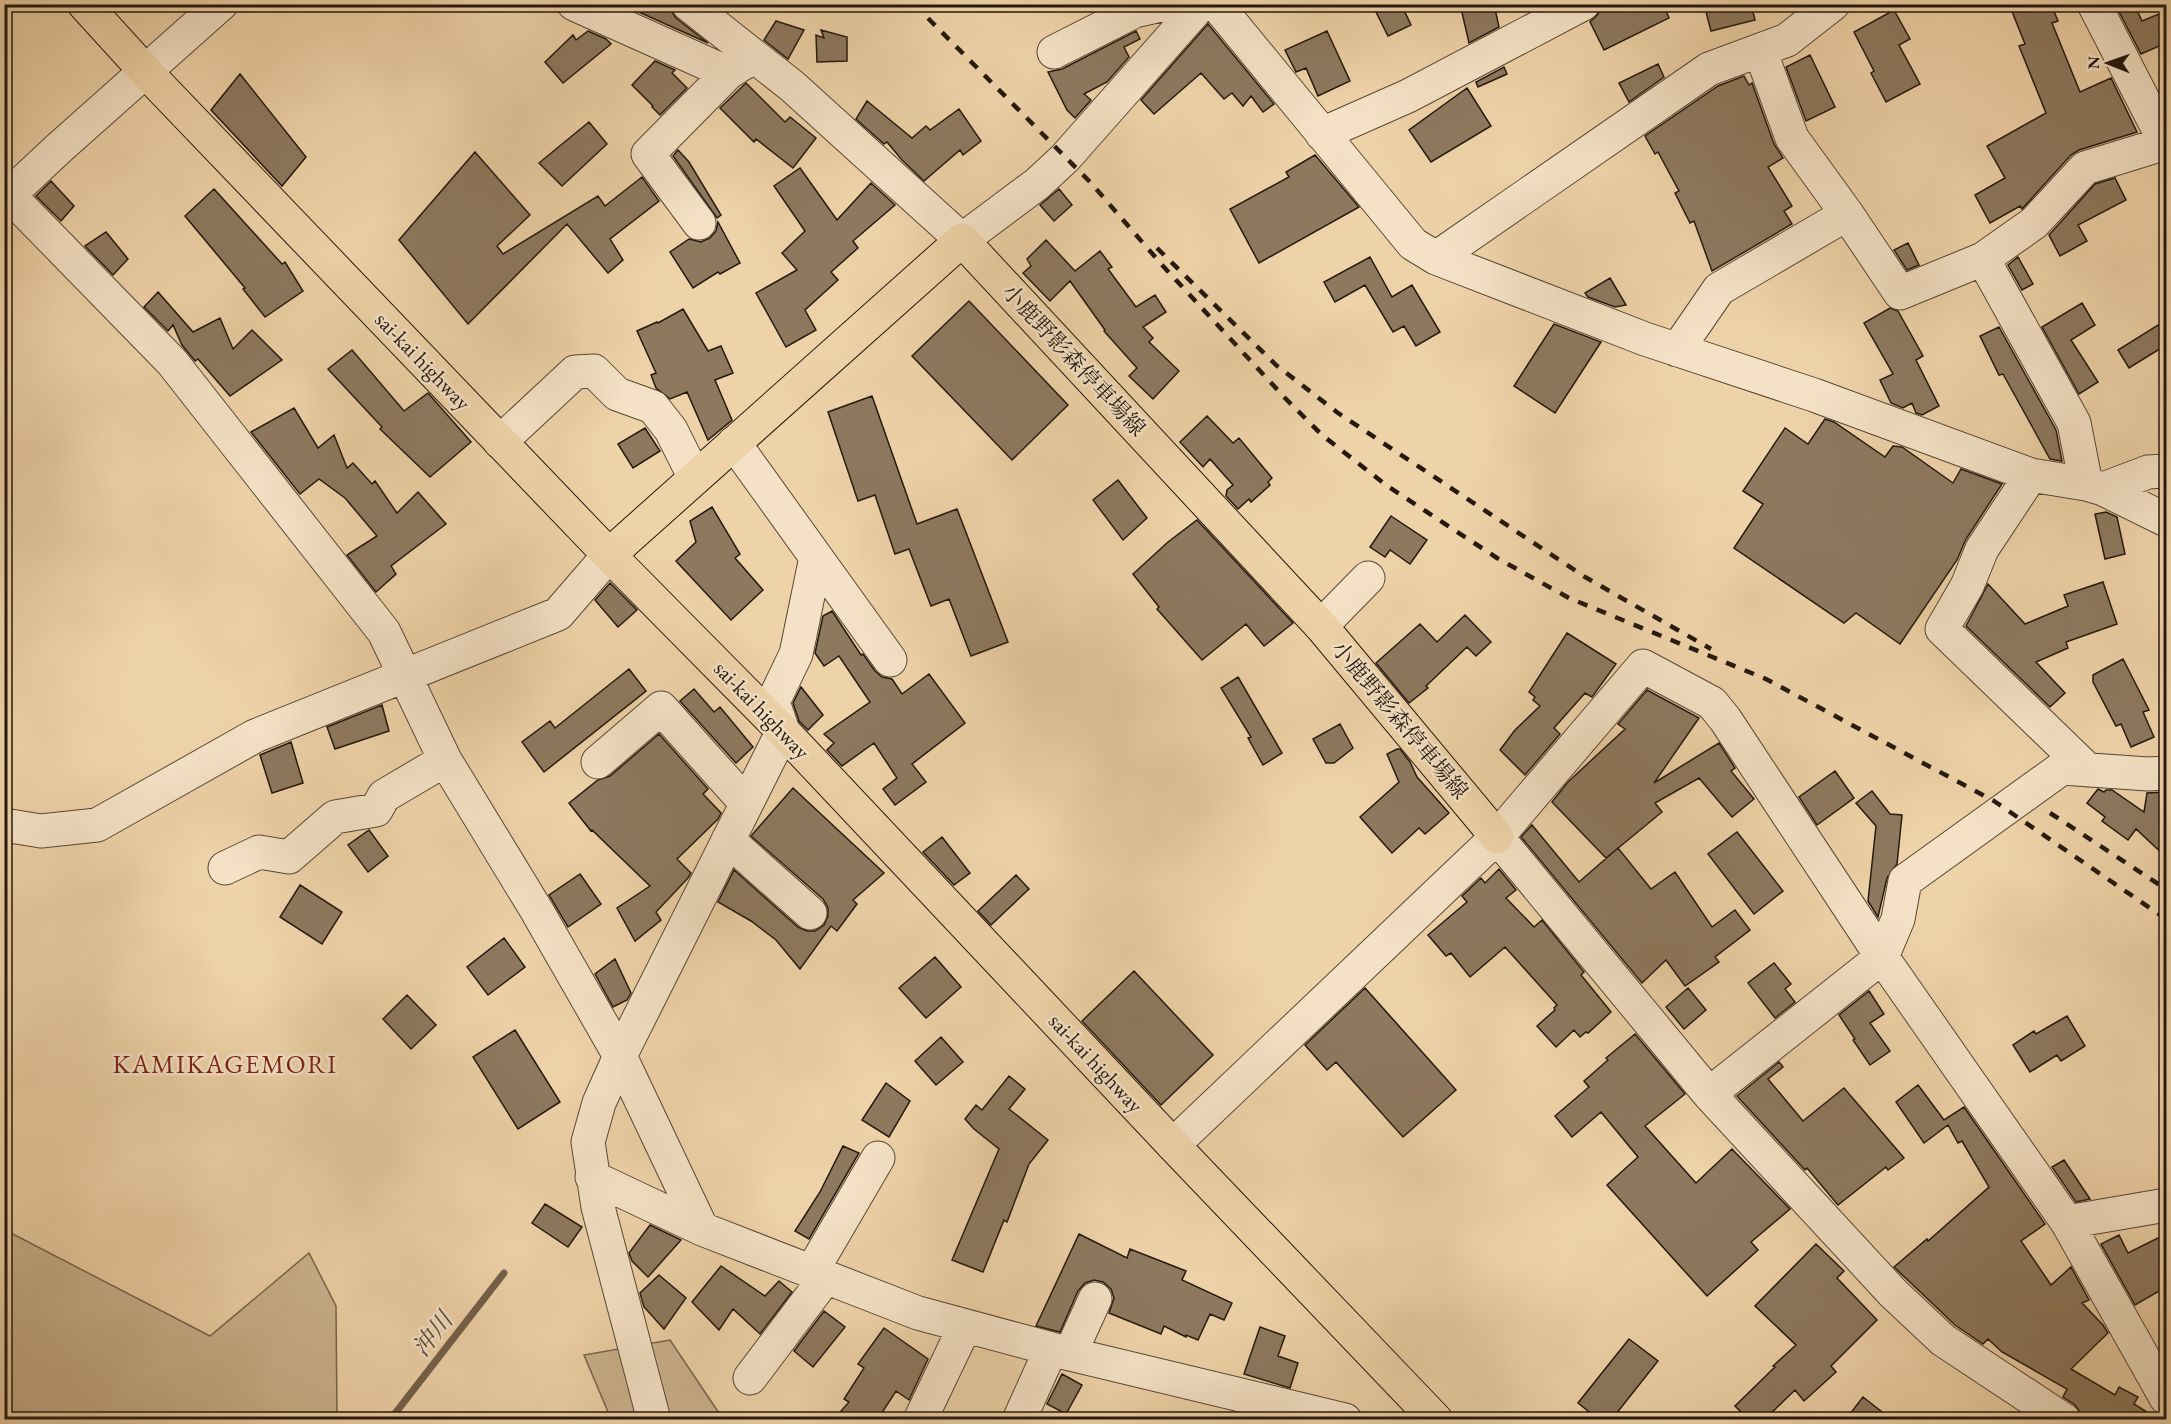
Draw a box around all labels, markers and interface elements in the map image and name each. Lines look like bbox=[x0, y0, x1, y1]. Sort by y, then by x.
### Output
north arrow bbox=[2078, 33, 2138, 93]
text: N bbox=[2083, 56, 2104, 69]
street label: 小鹿野影森停車場線 bbox=[996, 278, 1152, 442]
street label: sai-kai highway bbox=[369, 306, 478, 417]
street label: 小鹿野影森停車場線 bbox=[1325, 635, 1475, 805]
street label: sai-kai highway bbox=[708, 655, 817, 766]
street label: sai-kai highway bbox=[1042, 1007, 1150, 1119]
district label: KAMIKAGEMORI bbox=[112, 1047, 338, 1081]
water label: 沖川 bbox=[405, 1303, 461, 1362]

